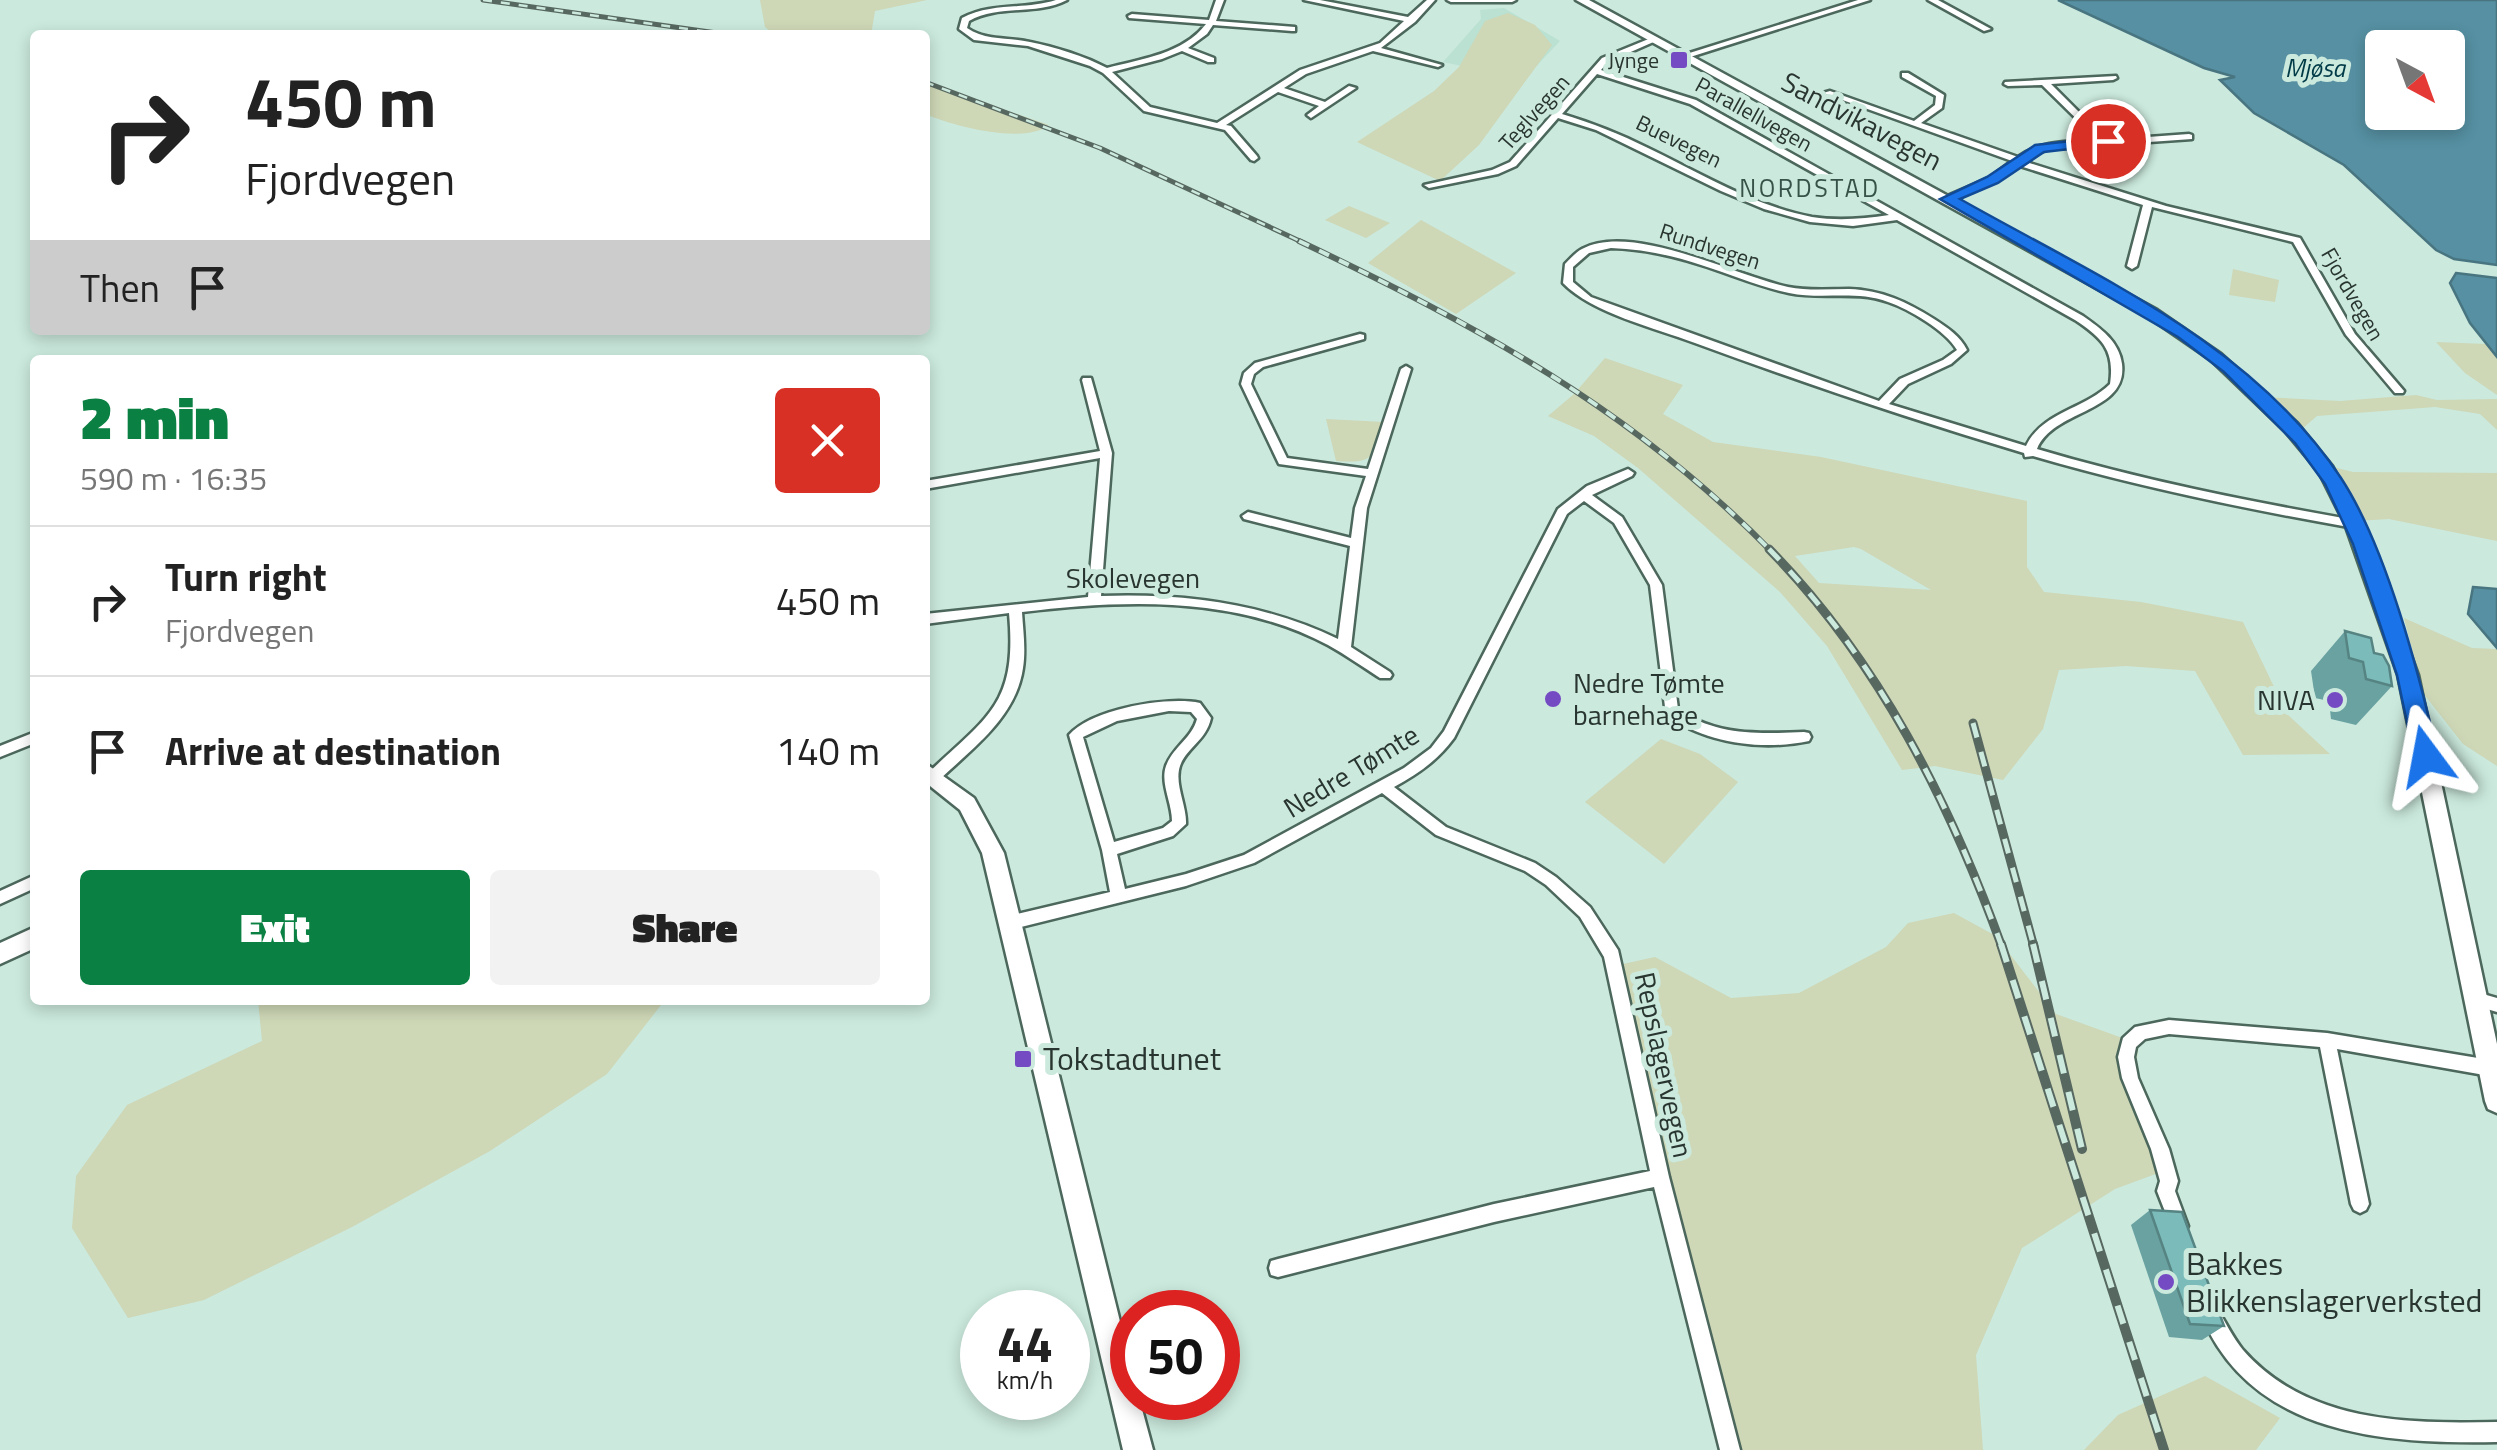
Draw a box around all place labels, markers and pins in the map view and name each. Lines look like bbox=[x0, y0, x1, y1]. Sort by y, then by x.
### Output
place label: Jynge bbox=[1608, 43, 1659, 77]
marker: Jynge bbox=[1668, 49, 1690, 71]
pin bbox=[2066, 99, 2151, 184]
place label: Nedre Tømte barnehage bbox=[1573, 661, 1725, 736]
place label: NIVA bbox=[2257, 678, 2315, 721]
marker: Nedre Tømte barnehage bbox=[1542, 688, 1564, 710]
marker: NIVA bbox=[2324, 689, 2346, 711]
place label: Tokstadtunet bbox=[1043, 1034, 1221, 1082]
marker: Tokstadtunet bbox=[1012, 1048, 1034, 1070]
place label: Bakkes Blikkenslagerverksted bbox=[2186, 1239, 2483, 1324]
marker: Bakkes Blikkenslagerverksted bbox=[2155, 1271, 2177, 1293]

